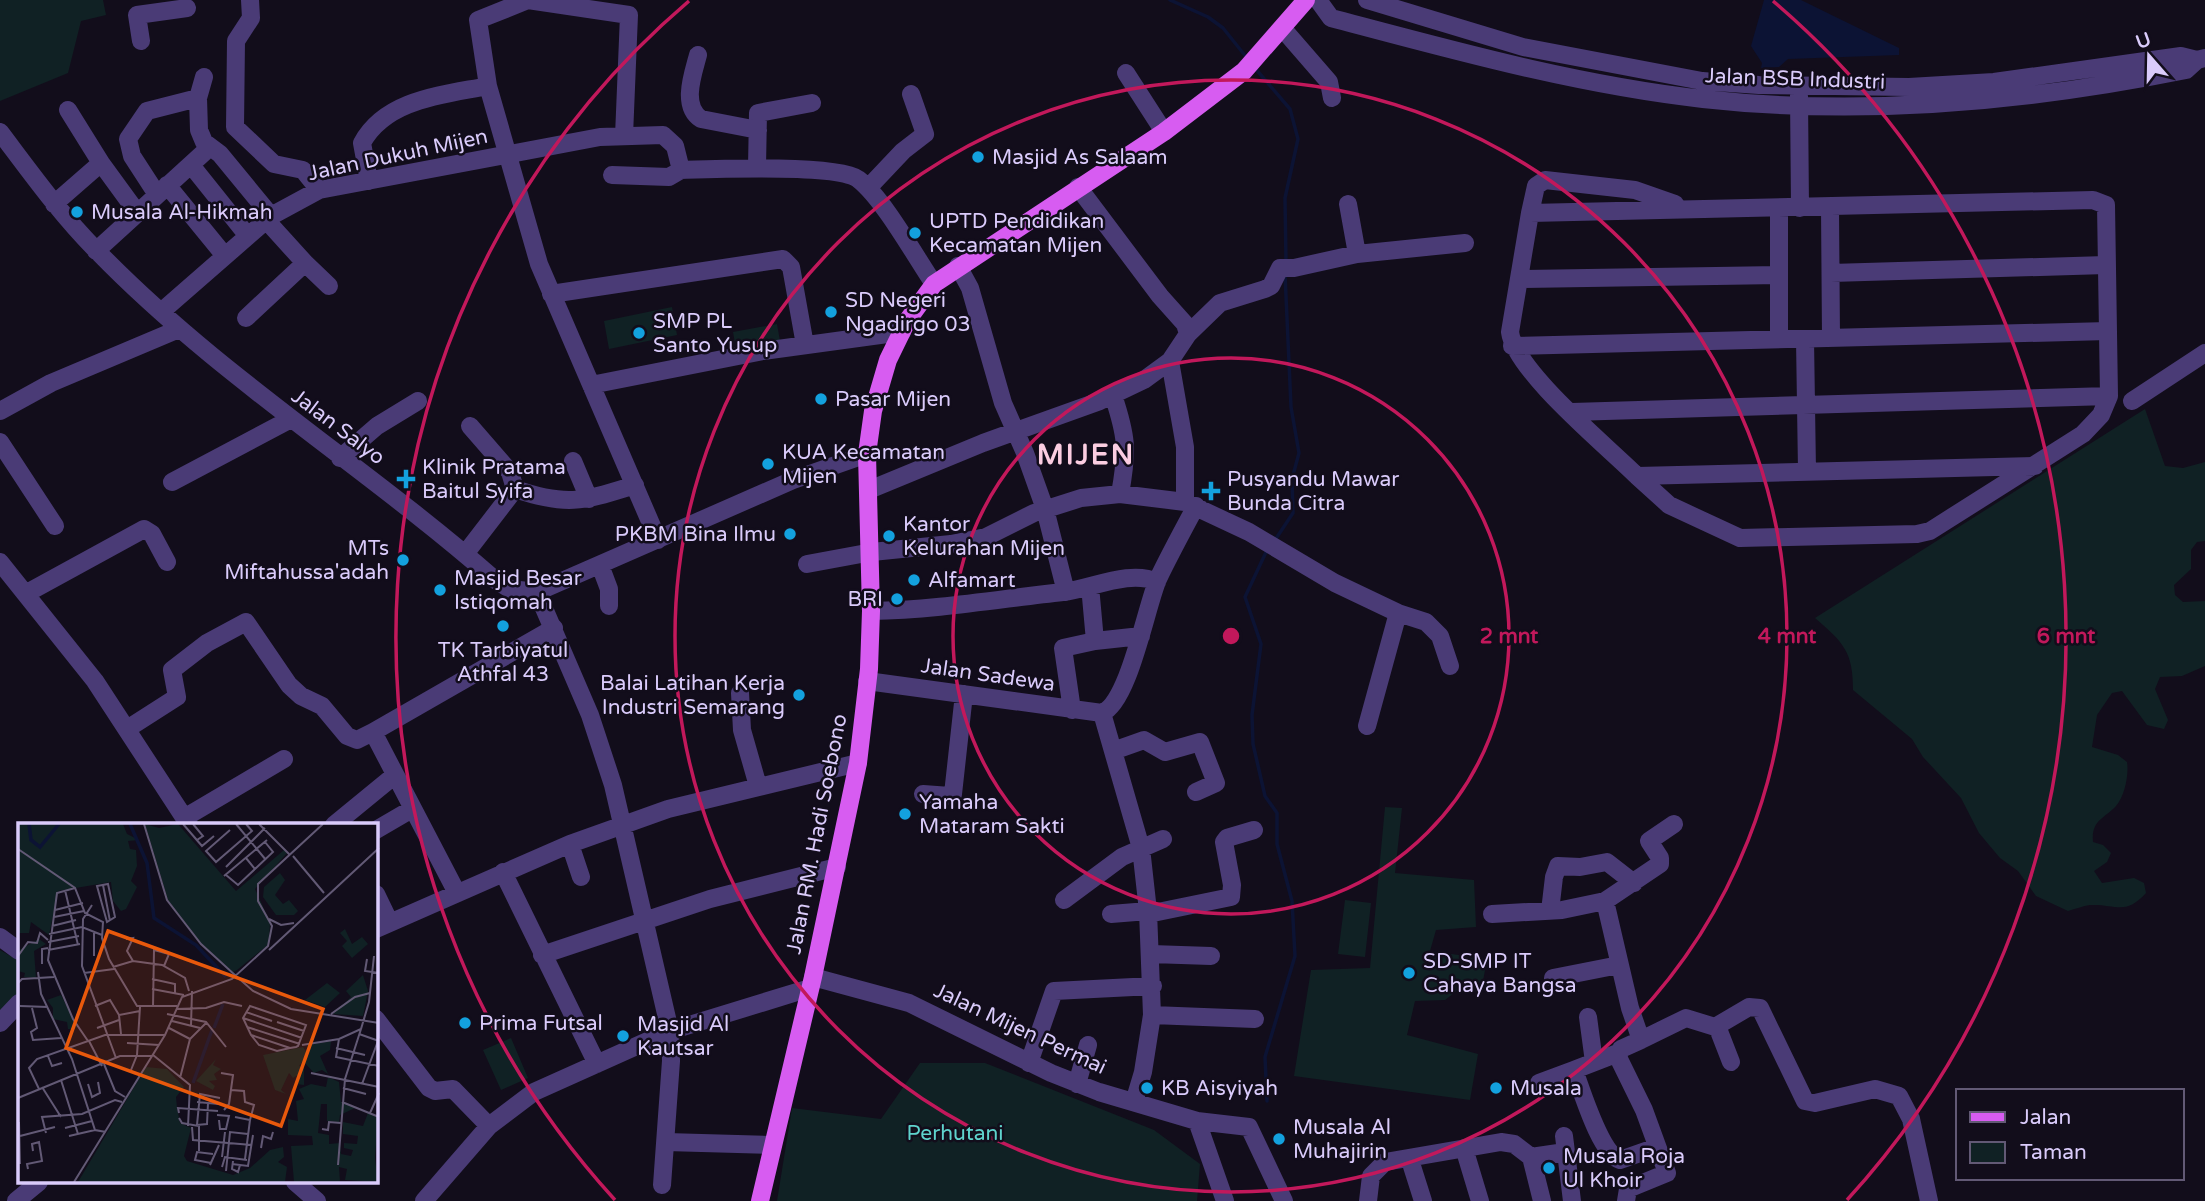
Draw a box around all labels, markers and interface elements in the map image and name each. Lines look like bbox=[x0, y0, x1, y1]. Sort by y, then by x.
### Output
north arrow bbox=[2114, 21, 2184, 91]
text: U bbox=[2133, 28, 2154, 54]
street label: Jalan BSB Industri bbox=[1704, 63, 1886, 95]
street label: Jalan Dukuh Mijen bbox=[306, 124, 490, 186]
place label: Masjid As Salaam bbox=[992, 145, 1168, 170]
marker: Masjid As Salaam bbox=[970, 149, 986, 165]
place label: Musala Al-Hikmah bbox=[91, 200, 272, 225]
marker: Musala Al-Hikmah bbox=[69, 204, 85, 220]
place label: UPTD Pendidikan Kecamatan Mijen bbox=[929, 209, 1104, 258]
marker: UPTD Pendidikan Kecamatan Mijen bbox=[907, 225, 923, 241]
place label: SD Negeri Ngadirgo 03 bbox=[845, 288, 971, 337]
marker: SD Negeri Ngadirgo 03 bbox=[823, 304, 839, 320]
place label: SMP PL Santo Yusup bbox=[653, 309, 777, 358]
marker: SMP PL Santo Yusup bbox=[631, 325, 647, 341]
street label: Jalan Salyo bbox=[286, 384, 390, 470]
place label: Pasar Mijen bbox=[835, 387, 951, 412]
marker: Pasar Mijen bbox=[813, 391, 829, 407]
district label: MIJEN bbox=[1037, 438, 1135, 472]
place label: KUA Kecamatan Mijen bbox=[782, 440, 945, 489]
place label: Klinik Pratama Baitul Syifa bbox=[422, 455, 566, 504]
marker: KUA Kecamatan Mijen bbox=[760, 456, 776, 472]
place label: Pusyandu Mawar Bunda Citra bbox=[1227, 467, 1399, 516]
marker: Klinik Pratama Baitul Syifa bbox=[396, 469, 416, 489]
marker: Pusyandu Mawar Bunda Citra bbox=[1201, 481, 1221, 501]
place label: Kantor Kelurahan Mijen bbox=[903, 512, 1065, 561]
place label: PKBM Bina Ilmu bbox=[615, 522, 776, 547]
marker: PKBM Bina Ilmu bbox=[782, 526, 798, 542]
marker: Kantor Kelurahan Mijen bbox=[881, 528, 897, 544]
place label: MTs Miftahussa'adah bbox=[224, 536, 389, 585]
marker: MTs Miftahussa'adah bbox=[395, 552, 411, 568]
place label: Masjid Besar Istiqomah bbox=[454, 566, 582, 615]
place label: Alfamart bbox=[928, 568, 1015, 593]
marker: Alfamart bbox=[906, 572, 922, 588]
marker: Masjid Besar Istiqomah bbox=[432, 582, 448, 598]
place label: BRI bbox=[848, 587, 883, 612]
marker: BRI bbox=[889, 591, 905, 607]
marker: TK Tarbiyatul Athfal 43 bbox=[495, 618, 511, 634]
centre of rings bbox=[1219, 624, 1243, 648]
text: 2 mnt bbox=[1480, 624, 1538, 649]
text: 4 mnt bbox=[1758, 624, 1816, 649]
text: 6 mnt bbox=[2037, 624, 2095, 649]
place label: TK Tarbiyatul Athfal 43 bbox=[438, 638, 568, 687]
street label: Jalan Sadewa bbox=[919, 653, 1057, 697]
place label: Balai Latihan Kerja Industri Semarang bbox=[600, 671, 785, 720]
marker: Balai Latihan Kerja Industri Semarang bbox=[791, 687, 807, 703]
street label: Jalan RM. Hadi Soebono bbox=[781, 712, 853, 956]
place label: Yamaha Mataram Sakti bbox=[919, 790, 1065, 839]
marker: Yamaha Mataram Sakti bbox=[897, 806, 913, 822]
inset map bbox=[18, 823, 378, 1184]
place label: SD-SMP IT Cahaya Bangsa bbox=[1423, 949, 1577, 998]
marker: SD-SMP IT Cahaya Bangsa bbox=[1401, 965, 1417, 981]
street label: Jalan Mijen Permai bbox=[930, 978, 1110, 1080]
place label: Prima Futsal bbox=[479, 1011, 603, 1036]
place label: Masjid Al Kautsar bbox=[637, 1012, 729, 1061]
marker: Prima Futsal bbox=[457, 1015, 473, 1031]
marker: Masjid Al Kautsar bbox=[615, 1028, 631, 1044]
place label: KB Aisyiyah bbox=[1161, 1076, 1278, 1101]
place label: Musala bbox=[1510, 1076, 1582, 1101]
marker: KB Aisyiyah bbox=[1139, 1080, 1155, 1096]
marker: Musala bbox=[1488, 1080, 1504, 1096]
legend bbox=[1956, 1089, 2184, 1180]
text: Jalan bbox=[2020, 1105, 2071, 1130]
place label: Musala Al Muhajirin bbox=[1293, 1115, 1391, 1164]
park label: Perhutani bbox=[906, 1121, 1004, 1146]
marker: Musala Al Muhajirin bbox=[1271, 1131, 1287, 1147]
text: Taman bbox=[2020, 1140, 2087, 1165]
place label: Musala Roja Ul Khoir bbox=[1563, 1144, 1685, 1193]
marker: Musala Roja Ul Khoir bbox=[1541, 1160, 1557, 1176]

